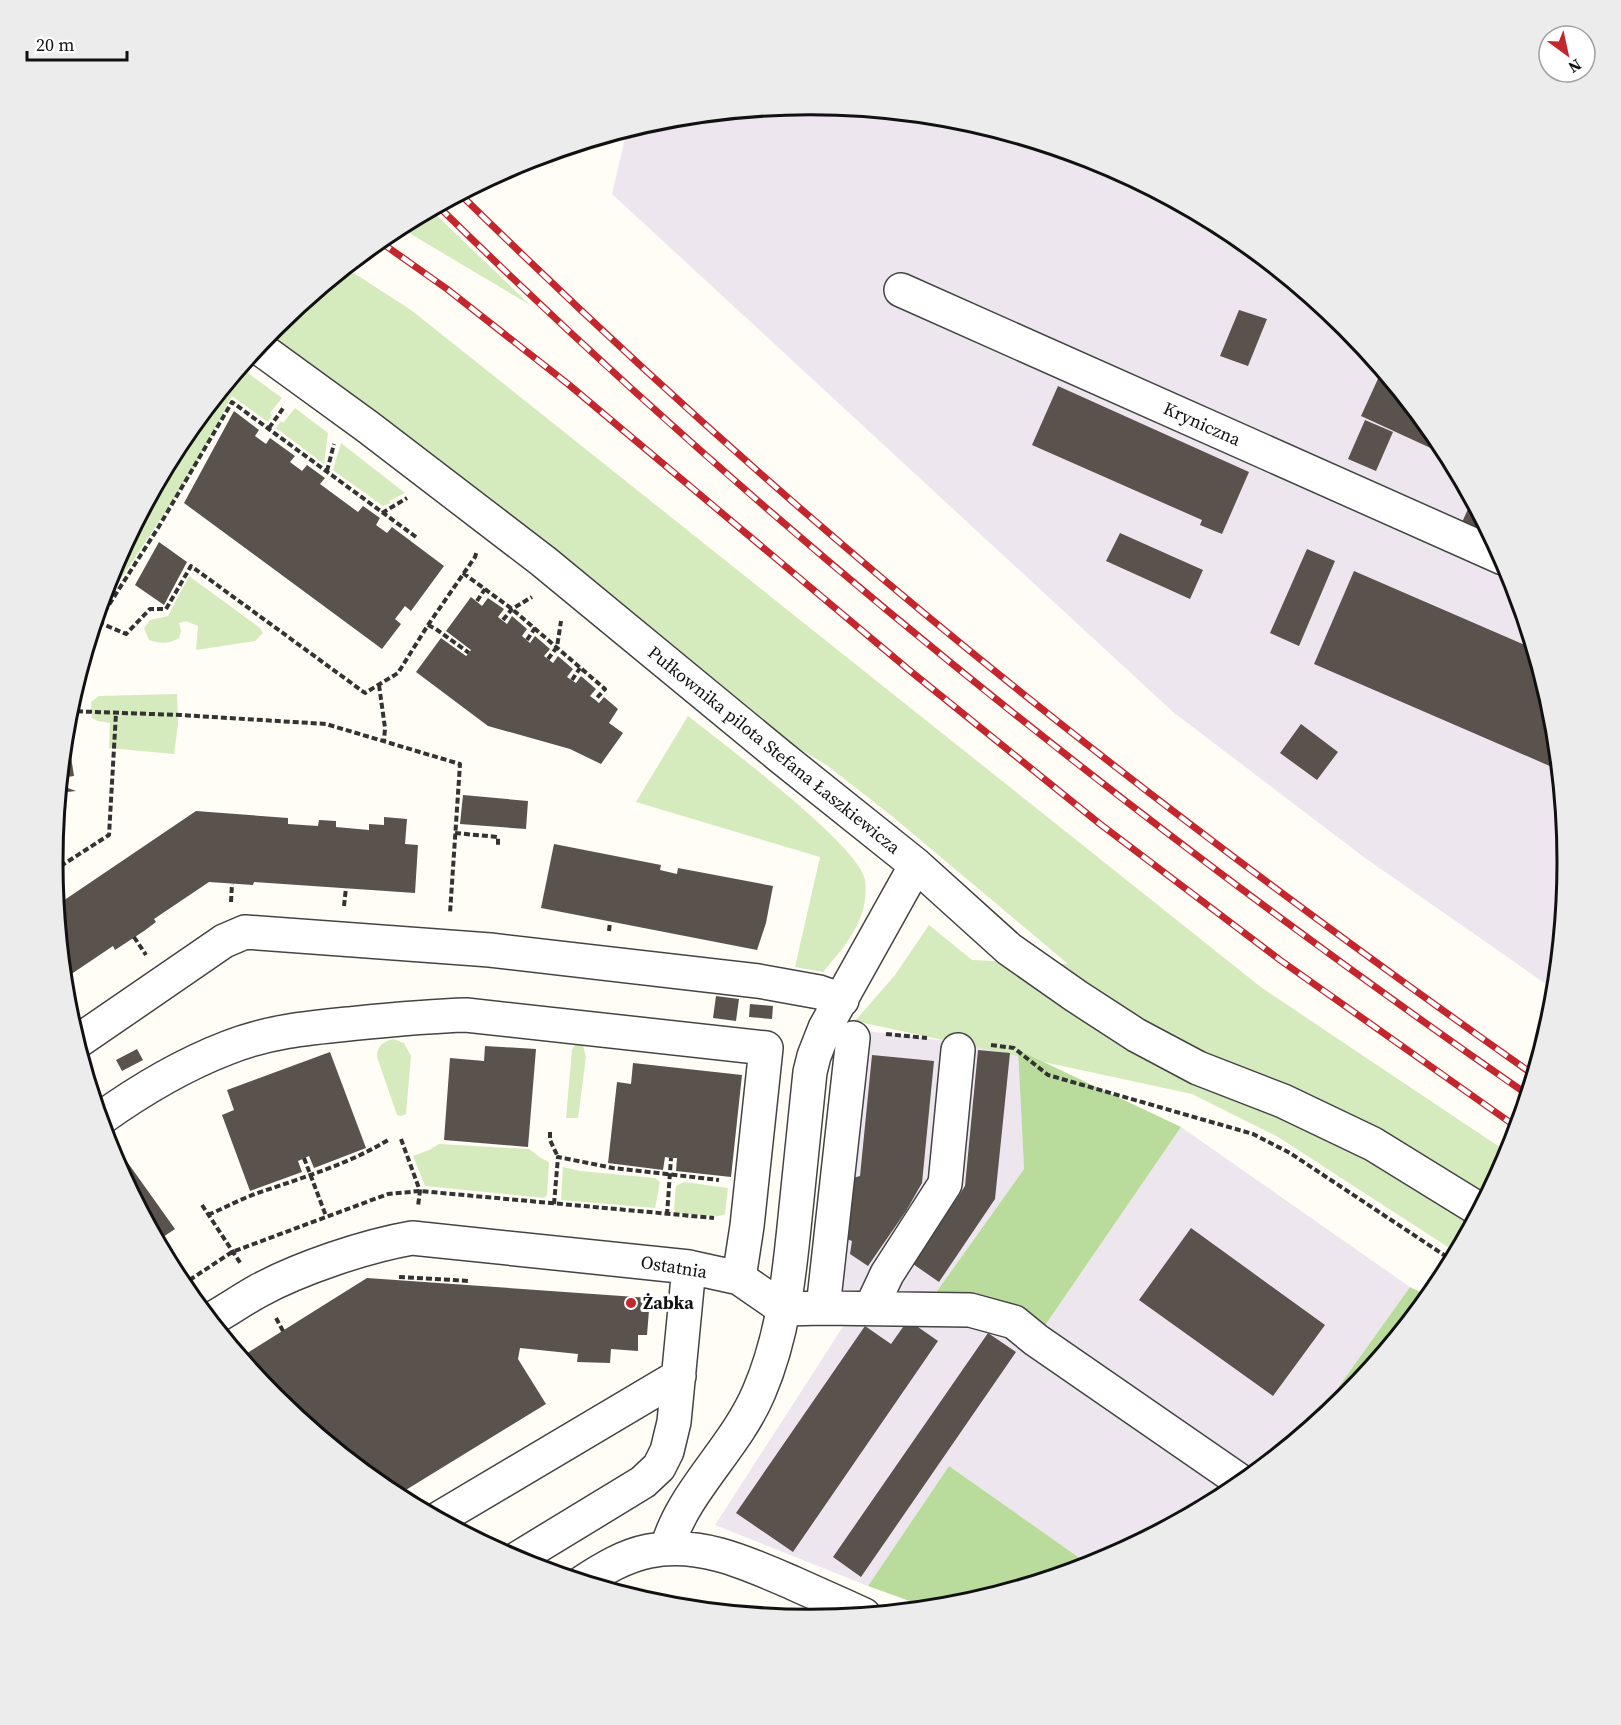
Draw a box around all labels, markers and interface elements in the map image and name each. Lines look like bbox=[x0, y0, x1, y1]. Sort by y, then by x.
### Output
scale bar bbox=[27, 24, 128, 62]
north arrow bbox=[1537, 24, 1597, 84]
text: 20 m bbox=[36, 32, 74, 57]
text: N bbox=[1564, 54, 1586, 79]
street label: Kryniczna bbox=[1159, 395, 1246, 452]
street label: Pułkownika pilota Stefana Łaszkiewicza bbox=[643, 640, 906, 860]
street label: Ostatnia bbox=[639, 1249, 710, 1284]
place label: Żabka bbox=[643, 1290, 694, 1315]
marker: Żabka bbox=[624, 1296, 638, 1310]

